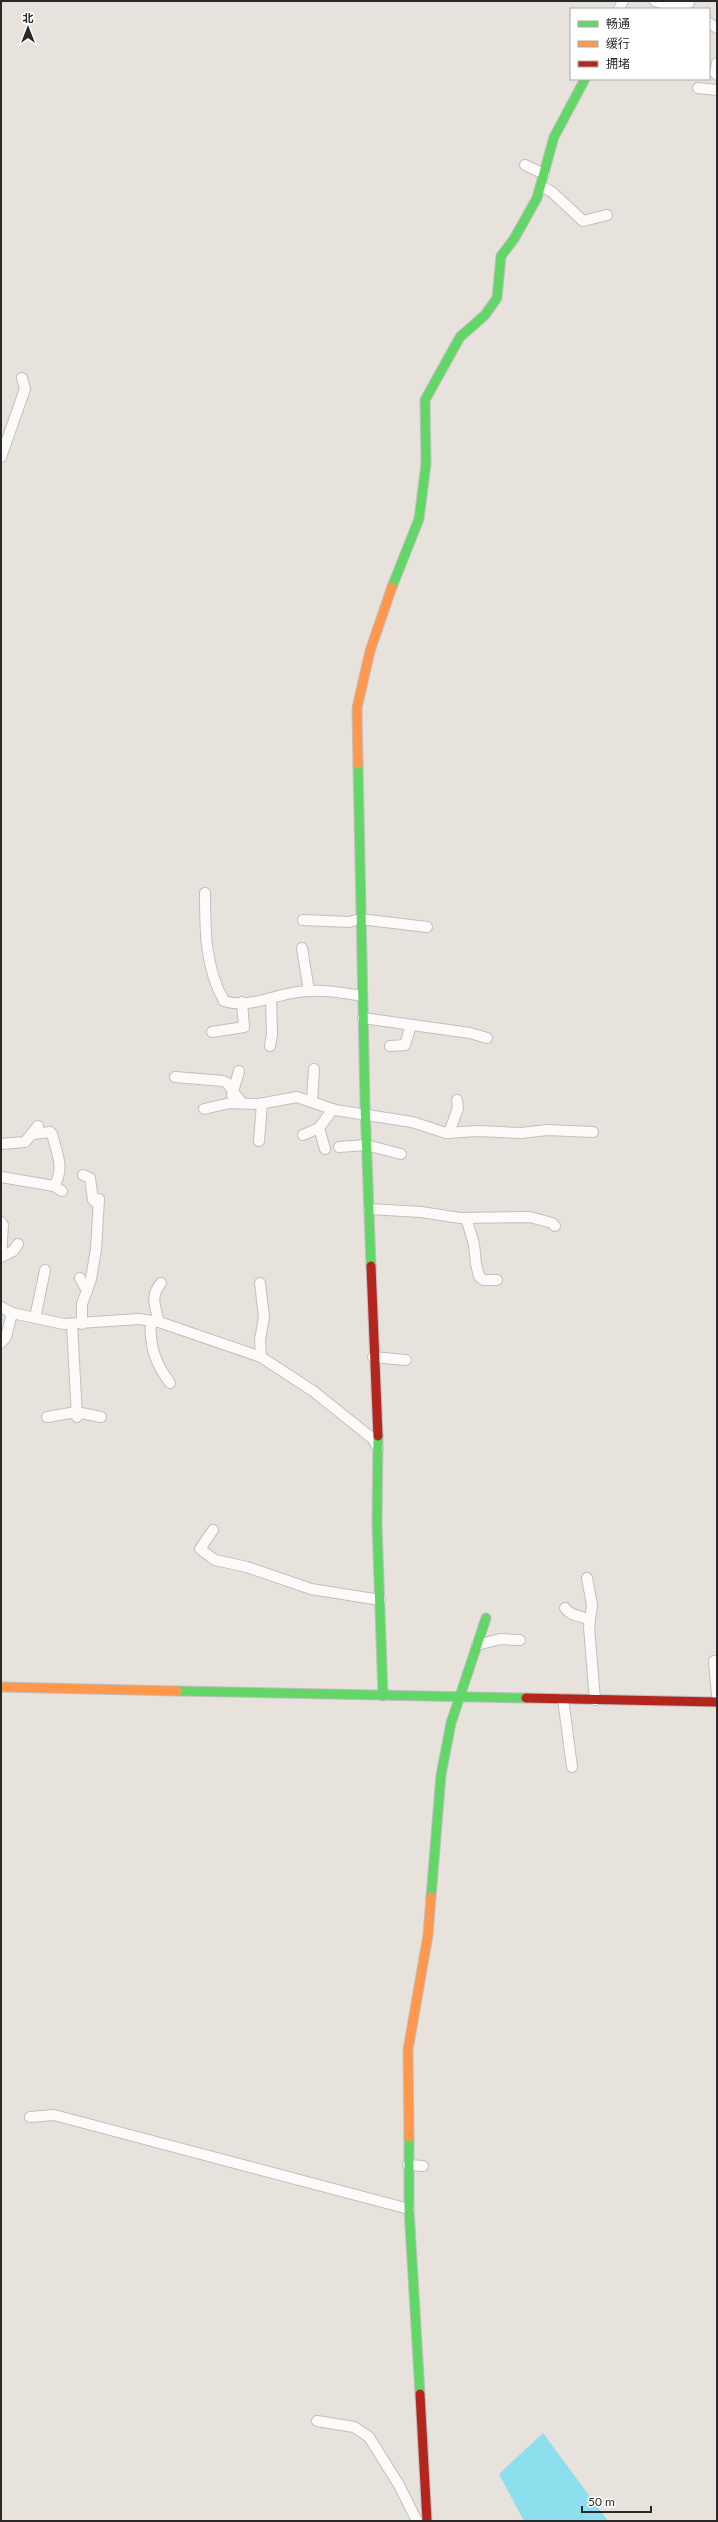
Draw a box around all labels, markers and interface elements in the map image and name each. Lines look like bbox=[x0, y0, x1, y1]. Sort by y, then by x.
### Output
north arrow bbox=[8, 8, 48, 48]
legend bbox=[570, 8, 710, 80]
text: 北 bbox=[23, 11, 34, 24]
text: 畅通 bbox=[606, 16, 630, 31]
text: 缓行 bbox=[606, 36, 630, 51]
text: 拥堵 bbox=[606, 56, 630, 71]
scale bar bbox=[582, 2488, 651, 2514]
text: 50 m bbox=[588, 2494, 615, 2509]

